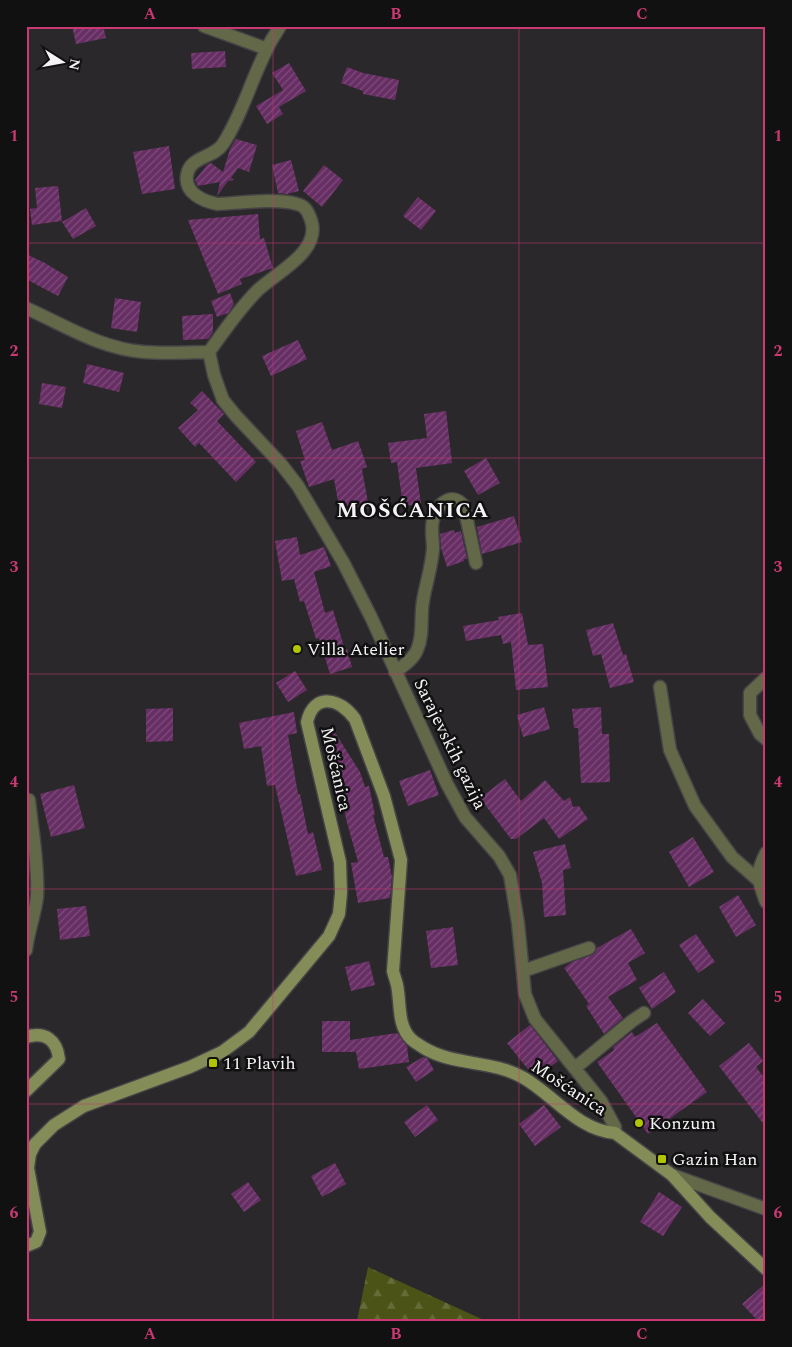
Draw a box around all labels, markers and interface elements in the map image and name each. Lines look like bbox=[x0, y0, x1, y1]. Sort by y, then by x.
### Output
text: A bbox=[144, 2, 157, 26]
text: B bbox=[390, 2, 402, 26]
text: C bbox=[636, 2, 648, 26]
north arrow bbox=[38, 38, 88, 88]
text: N bbox=[63, 57, 86, 72]
text: 1 bbox=[10, 124, 18, 148]
text: 1 bbox=[774, 124, 782, 148]
text: 2 bbox=[10, 339, 19, 363]
text: 2 bbox=[774, 339, 783, 363]
district label: MOŠĆANICA bbox=[336, 494, 490, 527]
text: 3 bbox=[10, 555, 19, 579]
text: 3 bbox=[774, 555, 783, 579]
place label: Villa Atelier bbox=[307, 636, 405, 663]
marker: Villa Atelier bbox=[291, 643, 303, 655]
street label: Sarajevskih gazija bbox=[407, 674, 494, 814]
street label: Mošćanica bbox=[313, 724, 359, 814]
text: 4 bbox=[10, 770, 19, 794]
text: 4 bbox=[774, 770, 783, 794]
text: 5 bbox=[10, 985, 18, 1009]
text: 5 bbox=[774, 985, 782, 1009]
place label: 11 Plavih bbox=[223, 1050, 296, 1077]
street label: Mošćanica bbox=[526, 1053, 612, 1123]
marker: 11 Plavih bbox=[207, 1057, 219, 1069]
place label: Konzum bbox=[649, 1110, 716, 1137]
marker: Konzum bbox=[633, 1117, 645, 1129]
place label: Gazin Han bbox=[672, 1146, 758, 1173]
marker: Gazin Han bbox=[656, 1153, 668, 1165]
text: 6 bbox=[10, 1201, 19, 1225]
text: 6 bbox=[774, 1201, 783, 1225]
text: A bbox=[144, 1322, 157, 1346]
text: B bbox=[390, 1322, 402, 1346]
text: C bbox=[636, 1322, 648, 1346]

